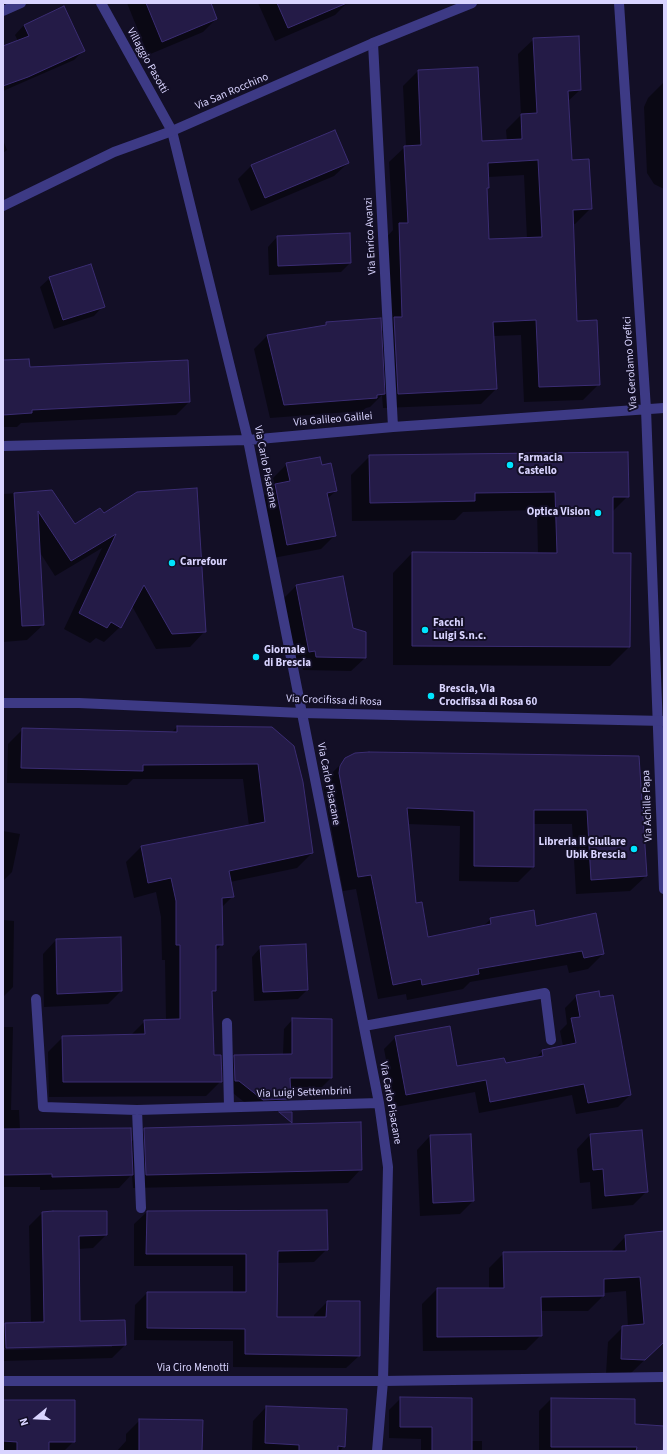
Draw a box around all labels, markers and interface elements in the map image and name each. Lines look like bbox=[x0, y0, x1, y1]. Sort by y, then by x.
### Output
street label: Villaggio Pasotti bbox=[124, 26, 170, 96]
street label: Via San Rocchino bbox=[193, 71, 271, 113]
street label: Via Enrico Avanzi bbox=[362, 197, 380, 275]
street label: Via Gerolamo Orefici bbox=[621, 316, 641, 410]
street label: Via Galileo Galilei bbox=[293, 410, 373, 430]
street label: Via Carlo Pisacane bbox=[251, 425, 279, 509]
place label: Farmacia Castello bbox=[518, 452, 563, 478]
marker: Farmacia Castello bbox=[505, 460, 515, 470]
place label: Optica Vision bbox=[527, 506, 590, 520]
marker: Optica Vision bbox=[593, 508, 603, 518]
place label: Carrefour bbox=[180, 556, 227, 570]
marker: Carrefour bbox=[167, 558, 177, 568]
place label: Facchi Luigi S.n.c. bbox=[433, 617, 486, 643]
marker: Facchi Luigi S.n.c. bbox=[420, 625, 430, 635]
place label: Giornale di Brescia bbox=[264, 644, 311, 670]
marker: Giornale di Brescia bbox=[251, 652, 261, 662]
place label: Brescia, Via Crocifissa di Rosa 60 bbox=[439, 683, 537, 709]
marker: Brescia, Via Crocifissa di Rosa 60 bbox=[426, 691, 436, 701]
street label: Via Crocifissa di Rosa bbox=[286, 693, 382, 709]
street label: Via Carlo Pisacane bbox=[314, 742, 342, 826]
street label: Via Achille Papa bbox=[640, 770, 656, 842]
place label: Libreria Il Giullare Ubik Brescia bbox=[539, 836, 626, 862]
marker: Libreria Il Giullare Ubik Brescia bbox=[629, 844, 639, 854]
street label: Via Carlo Pisacane bbox=[376, 1061, 404, 1145]
street label: Via Luigi Settembrini bbox=[256, 1085, 352, 1101]
street label: Via Ciro Menotti bbox=[157, 1362, 229, 1376]
north arrow bbox=[16, 1398, 56, 1438]
text: N bbox=[16, 1416, 32, 1428]

